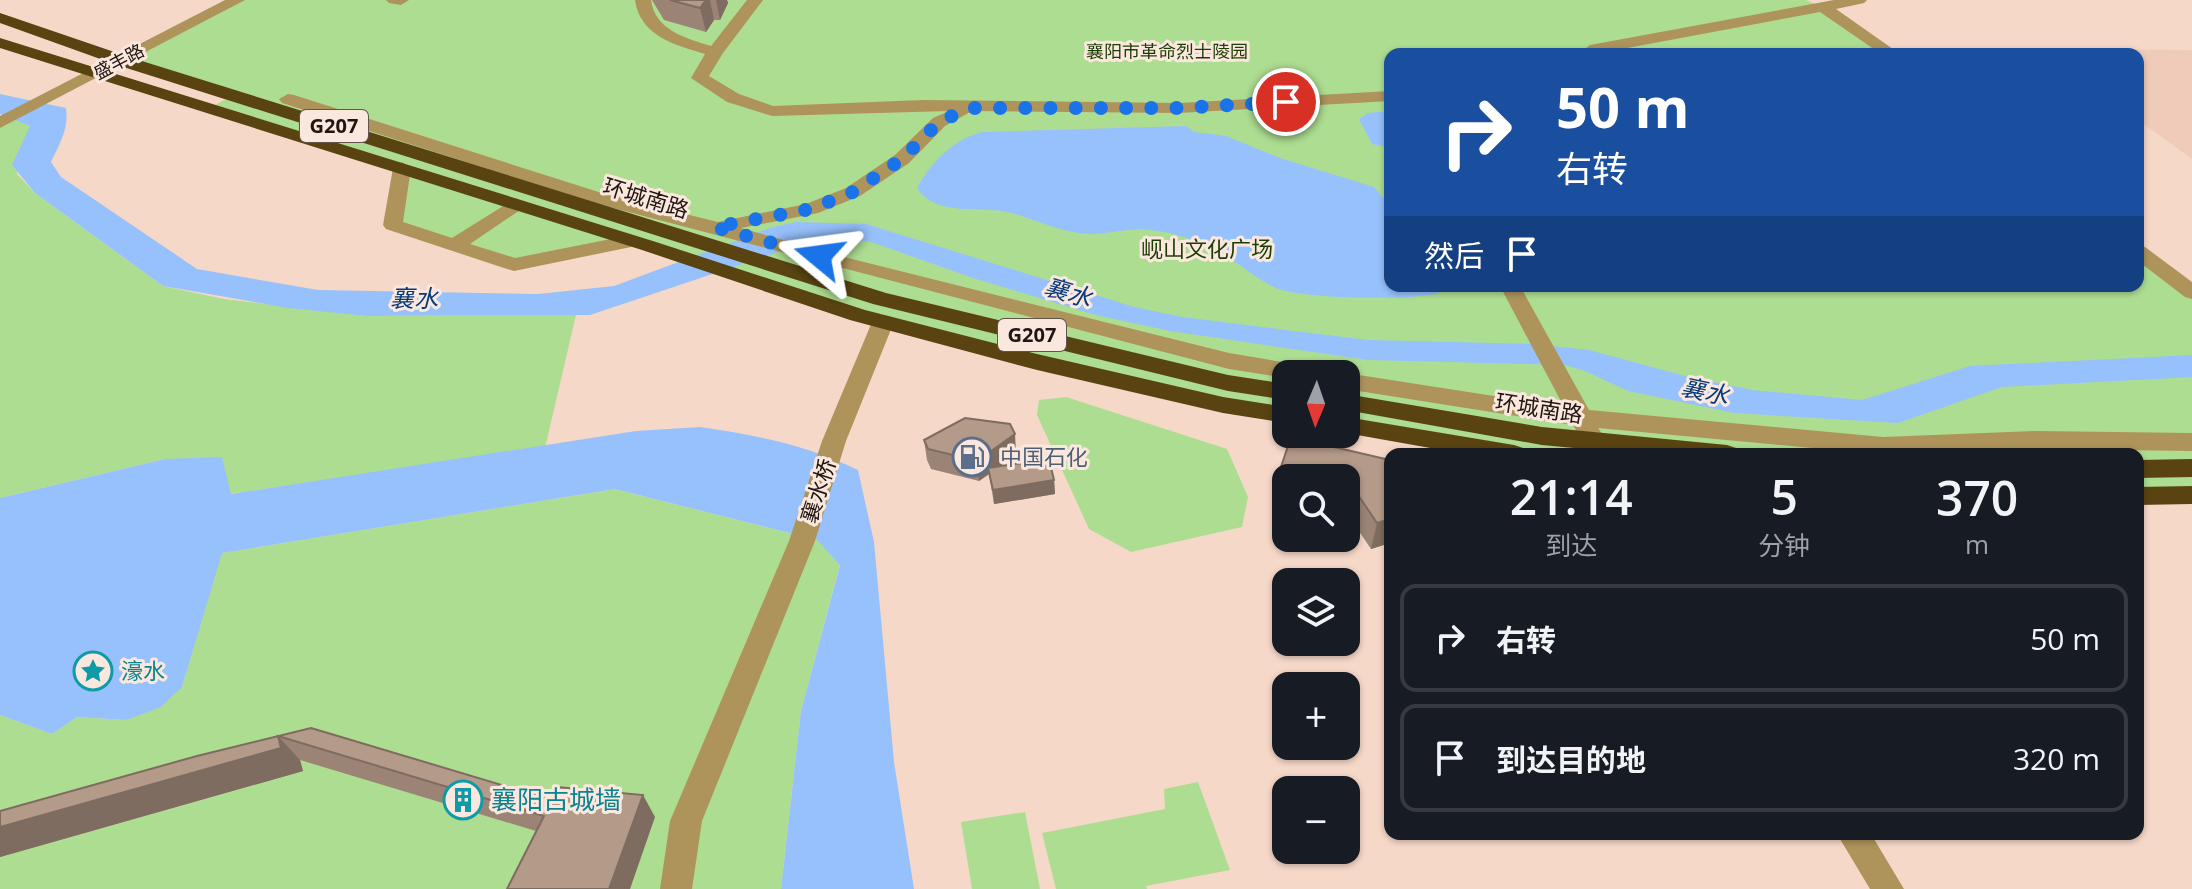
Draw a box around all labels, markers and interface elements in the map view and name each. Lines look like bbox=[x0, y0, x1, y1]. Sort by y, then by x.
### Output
street label: 盛丰路 bbox=[89, 38, 148, 84]
park label: 襄阳市革命烈士陵园 bbox=[1086, 39, 1248, 63]
pin bbox=[1252, 68, 1320, 136]
text: 50 m bbox=[1556, 68, 1690, 144]
icon: arrive bbox=[1264, 80, 1308, 124]
icon: right bbox=[1424, 80, 1528, 184]
road number: G207 bbox=[300, 110, 368, 142]
text: 右转 bbox=[1556, 144, 1628, 193]
street label: 环城南路 bbox=[600, 170, 693, 224]
position arrow bbox=[777, 214, 861, 298]
icon: arrive bbox=[1500, 232, 1544, 276]
park label: 岘山文化广场 bbox=[1141, 233, 1273, 263]
text: 然后 bbox=[1424, 235, 1484, 276]
water label: 襄水 bbox=[1041, 269, 1097, 314]
water label: 襄水 bbox=[390, 281, 439, 314]
road number: G207 bbox=[998, 319, 1066, 351]
north arrow bbox=[1272, 360, 1360, 448]
map controls bbox=[1272, 360, 1360, 864]
water label: 襄水 bbox=[1678, 369, 1733, 412]
street label: 环城南路 bbox=[1493, 385, 1585, 429]
fuel station icon: 中国石化 bbox=[951, 436, 993, 478]
place label: 中国石化 bbox=[1000, 441, 1088, 471]
street label: 襄水桥 bbox=[793, 455, 842, 527]
button: search bbox=[1272, 464, 1360, 552]
text: 21:14 bbox=[1510, 464, 1633, 529]
text: 5 bbox=[1771, 464, 1798, 529]
text: 370 bbox=[1936, 465, 2018, 530]
text: m bbox=[1965, 526, 1989, 562]
text: 到达 bbox=[1545, 527, 1597, 563]
text: 分钟 bbox=[1758, 527, 1810, 563]
button: layers bbox=[1272, 568, 1360, 656]
icon: right bbox=[1428, 616, 1472, 660]
text: 50 m bbox=[2030, 618, 2100, 659]
text: 右转 bbox=[1496, 619, 1556, 660]
place icon: 濠水 bbox=[72, 650, 114, 692]
place label: 濠水 bbox=[121, 655, 165, 685]
button: + bbox=[1272, 672, 1360, 760]
icon: arrive bbox=[1428, 736, 1472, 780]
text: 320 m bbox=[2013, 738, 2100, 779]
text: 到达目的地 bbox=[1496, 739, 1646, 780]
button: − bbox=[1272, 776, 1360, 864]
building icon: 襄阳古城墙 bbox=[442, 779, 484, 821]
place label: 襄阳古城墙 bbox=[491, 781, 621, 817]

